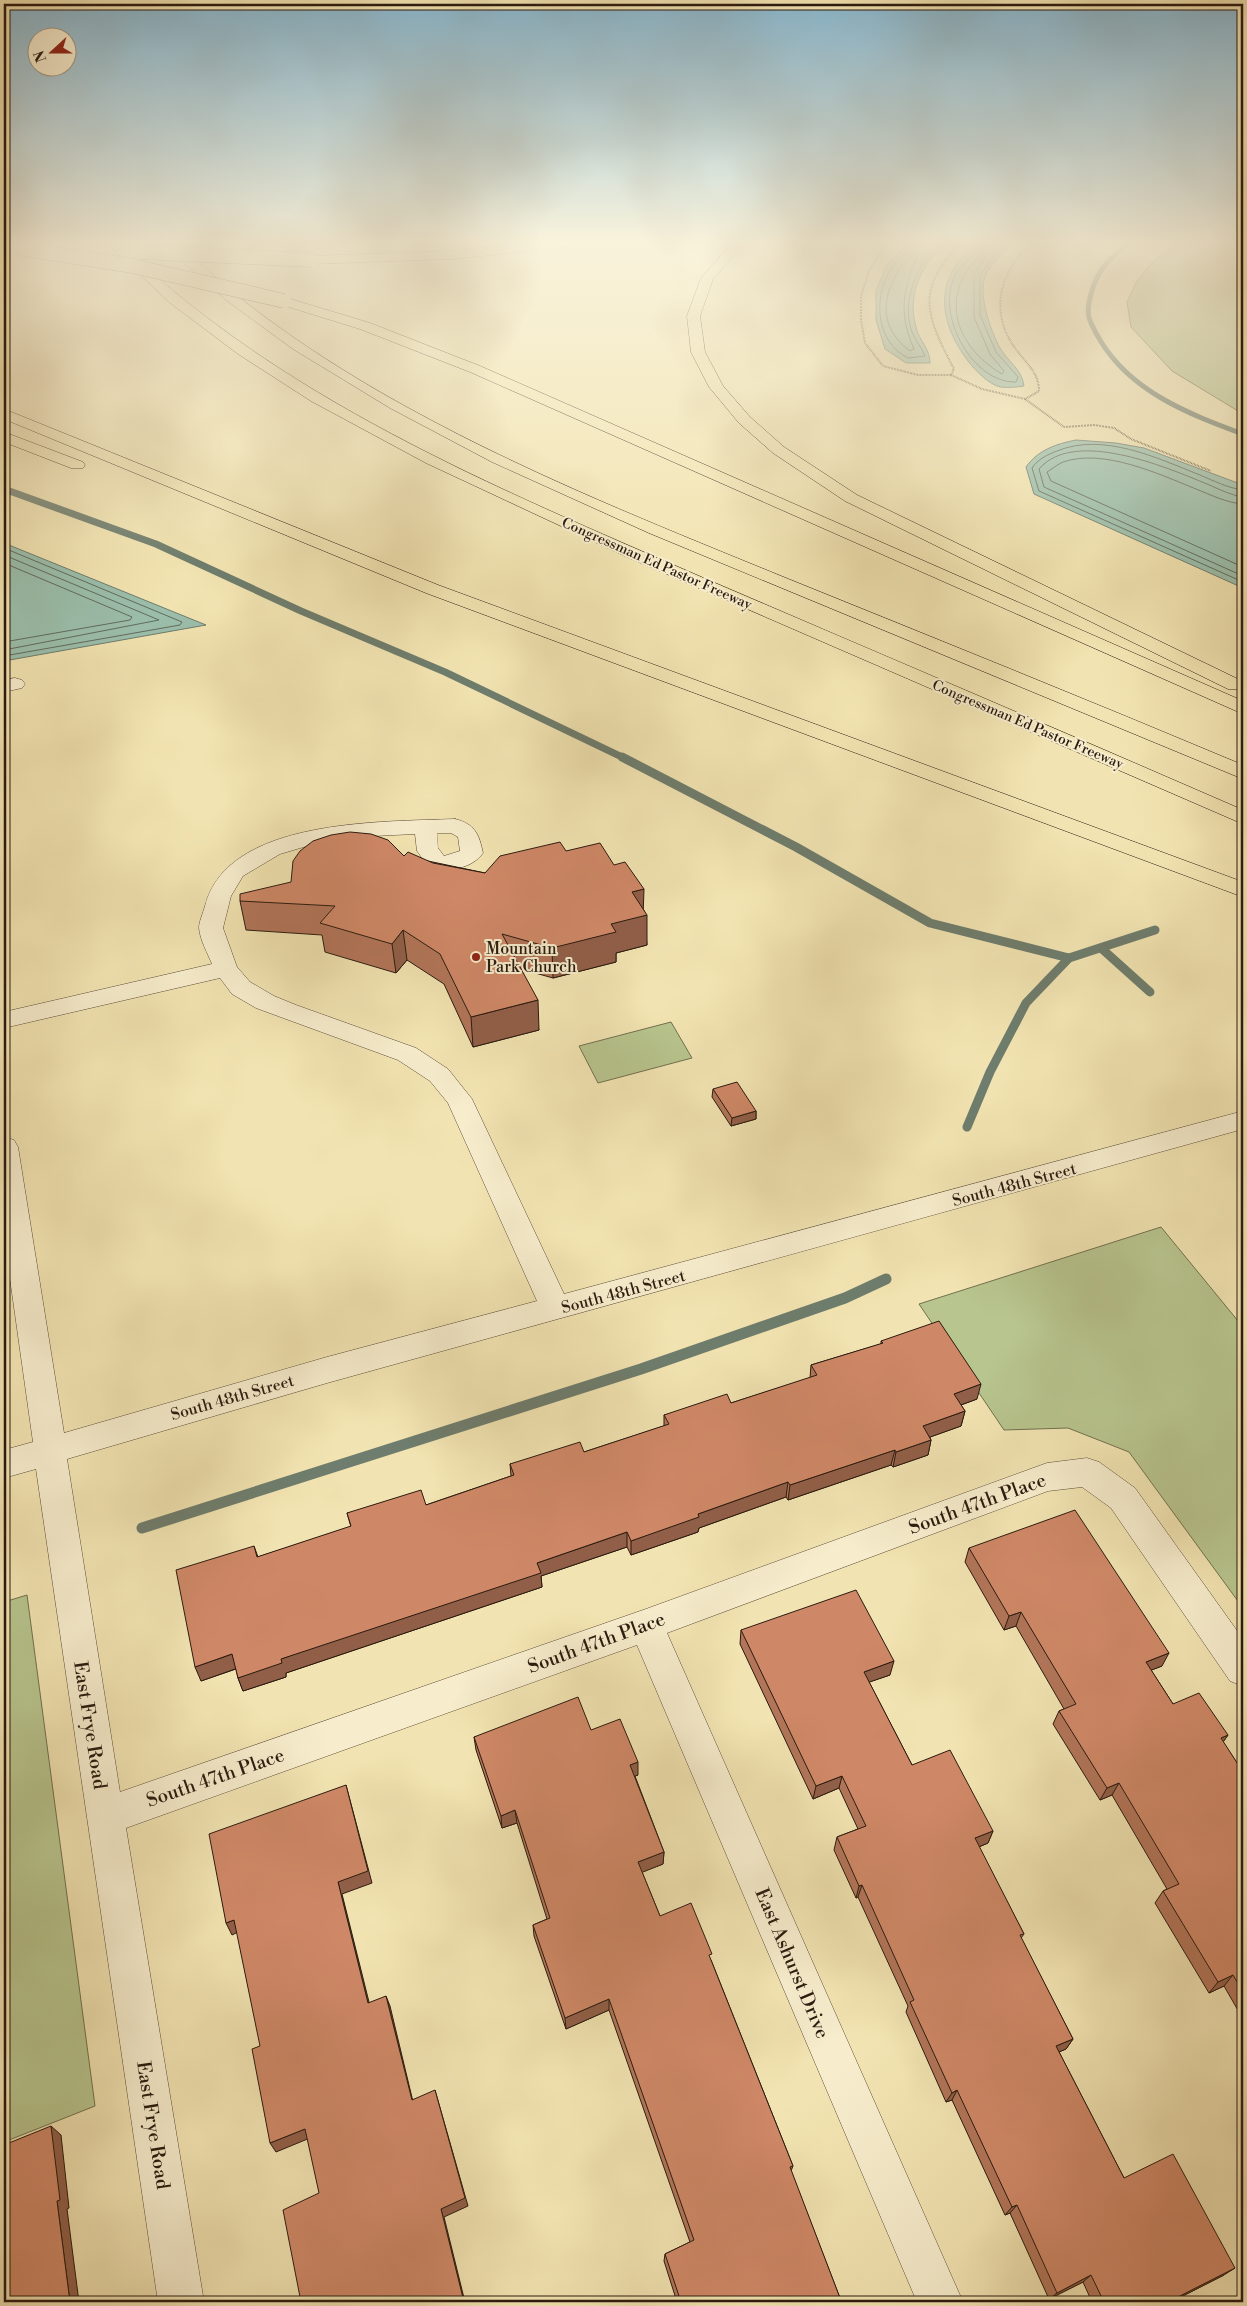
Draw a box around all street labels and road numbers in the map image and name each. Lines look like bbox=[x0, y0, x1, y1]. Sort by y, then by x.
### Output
street label: Congressman Ed Pastor Freeway bbox=[559, 514, 755, 614]
street label: Congressman Ed Pastor Freeway bbox=[929, 676, 1126, 774]
street label: South 48th Street bbox=[950, 1159, 1079, 1211]
street label: South 48th Street bbox=[559, 1266, 688, 1318]
street label: South 48th Street bbox=[168, 1371, 297, 1425]
street label: South 47th Place bbox=[905, 1468, 1049, 1540]
street label: South 47th Place bbox=[524, 1607, 668, 1679]
street label: East Frye Road bbox=[68, 1659, 112, 1791]
street label: South 47th Place bbox=[143, 1743, 287, 1813]
street label: East Ashurst Drive bbox=[750, 1885, 835, 2042]
street label: East Frye Road bbox=[131, 2059, 175, 2191]

